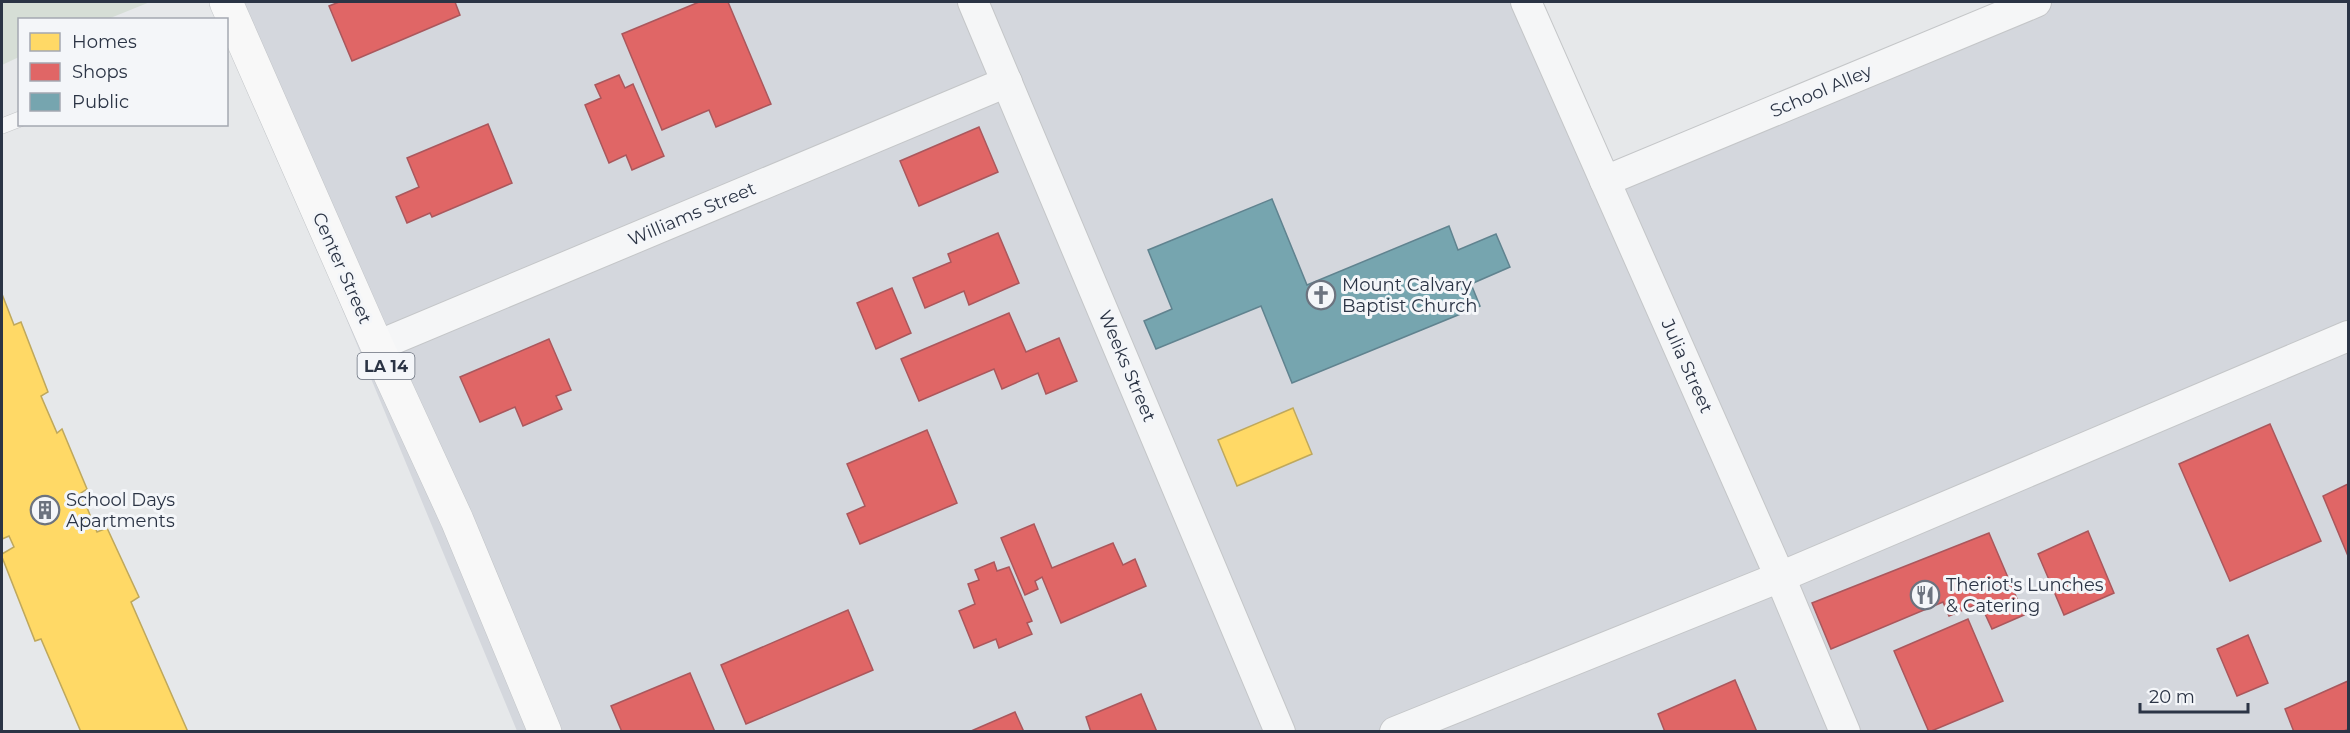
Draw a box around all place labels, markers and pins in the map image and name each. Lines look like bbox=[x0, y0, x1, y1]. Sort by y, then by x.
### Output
place label: Mount Calvary Baptist Church bbox=[1342, 274, 1478, 317]
church icon: Mount Calvary Baptist Church bbox=[1305, 279, 1337, 311]
place label: School Days Apartments bbox=[66, 489, 175, 532]
building icon: School Days Apartments bbox=[29, 494, 61, 526]
place label: Theriot's Lunches & Catering bbox=[1946, 574, 2104, 617]
restaurant icon: Theriot's Lunches & Catering bbox=[1909, 579, 1941, 611]

